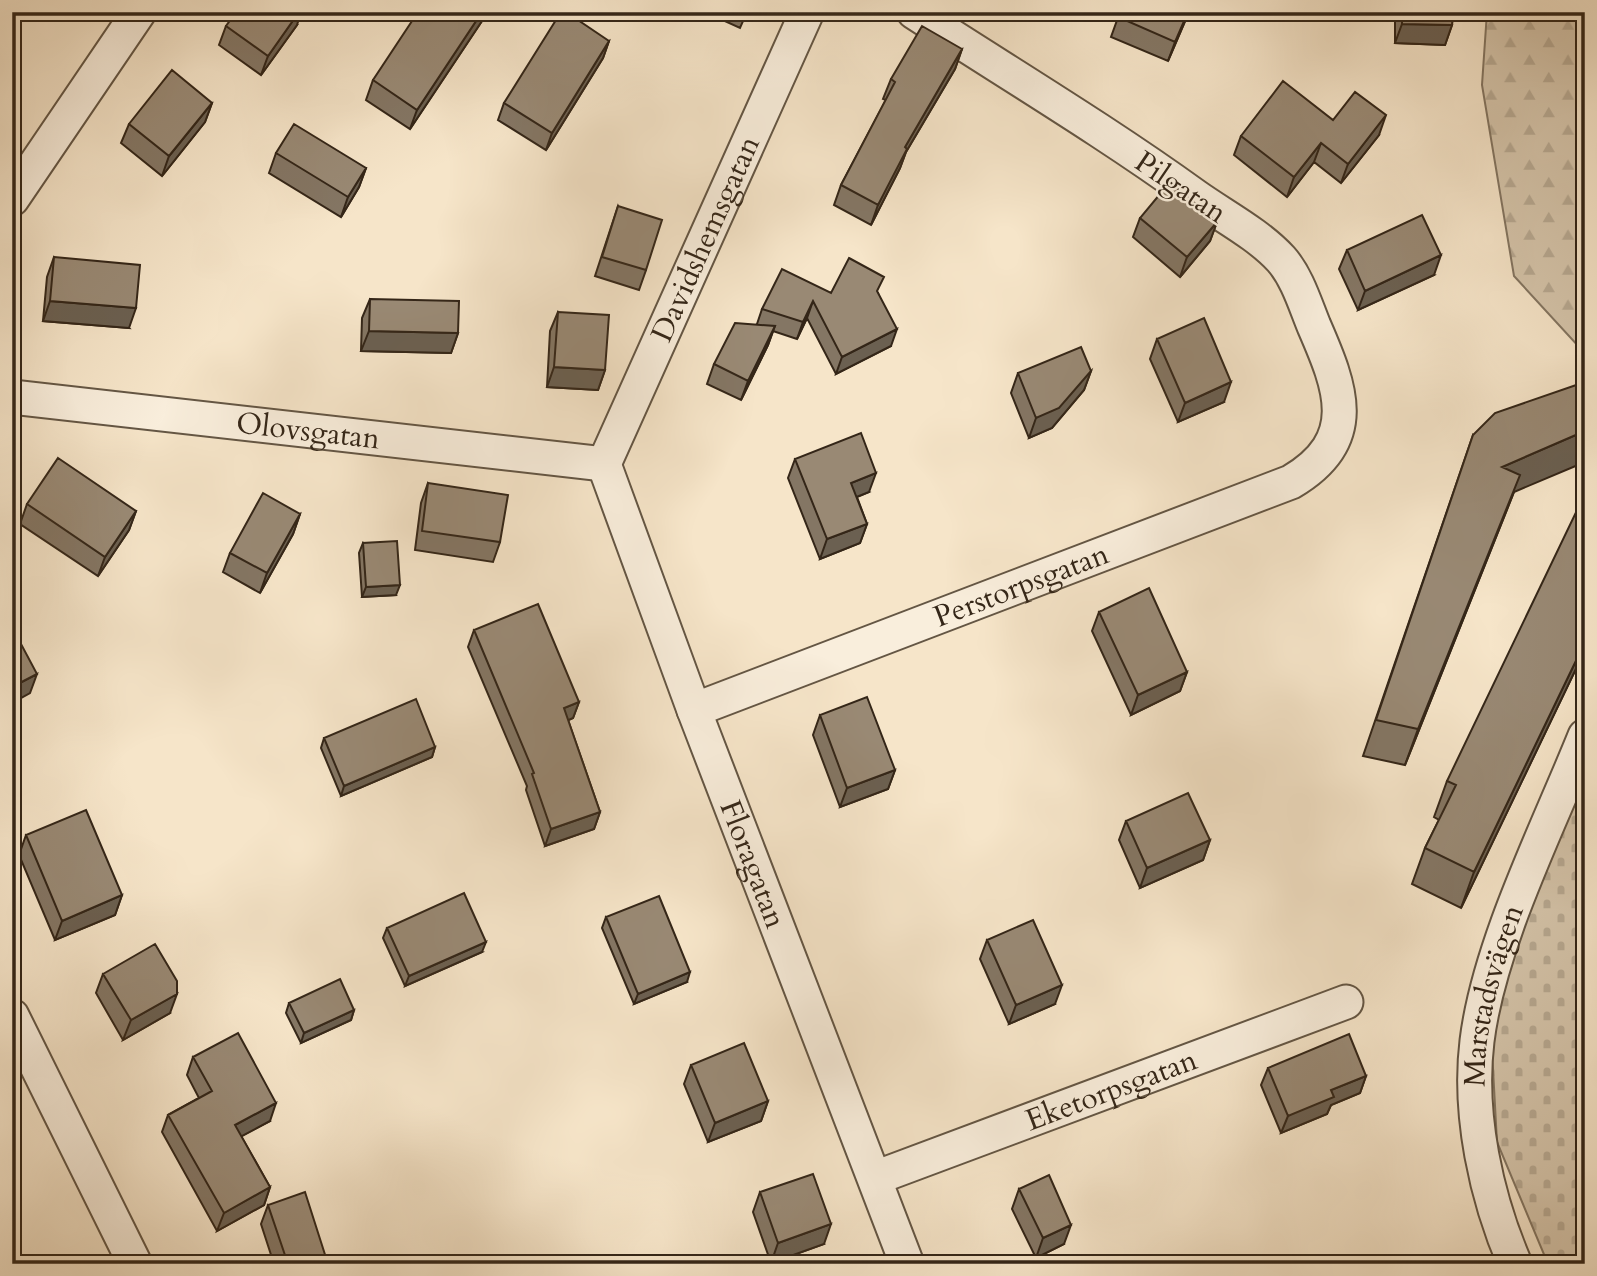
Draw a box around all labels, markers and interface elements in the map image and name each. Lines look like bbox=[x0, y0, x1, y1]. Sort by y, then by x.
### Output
street label: Davidshemsgatan bbox=[642, 129, 770, 348]
street label: Pilgatan bbox=[1127, 142, 1235, 233]
street label: Olovsgatan bbox=[234, 403, 382, 459]
street label: Perstorpsgatan bbox=[928, 534, 1115, 638]
street label: Floragatan bbox=[710, 794, 796, 934]
street label: Marstadsvägen bbox=[1454, 899, 1534, 1087]
street label: Eketorpsgatan bbox=[1020, 1040, 1203, 1141]

